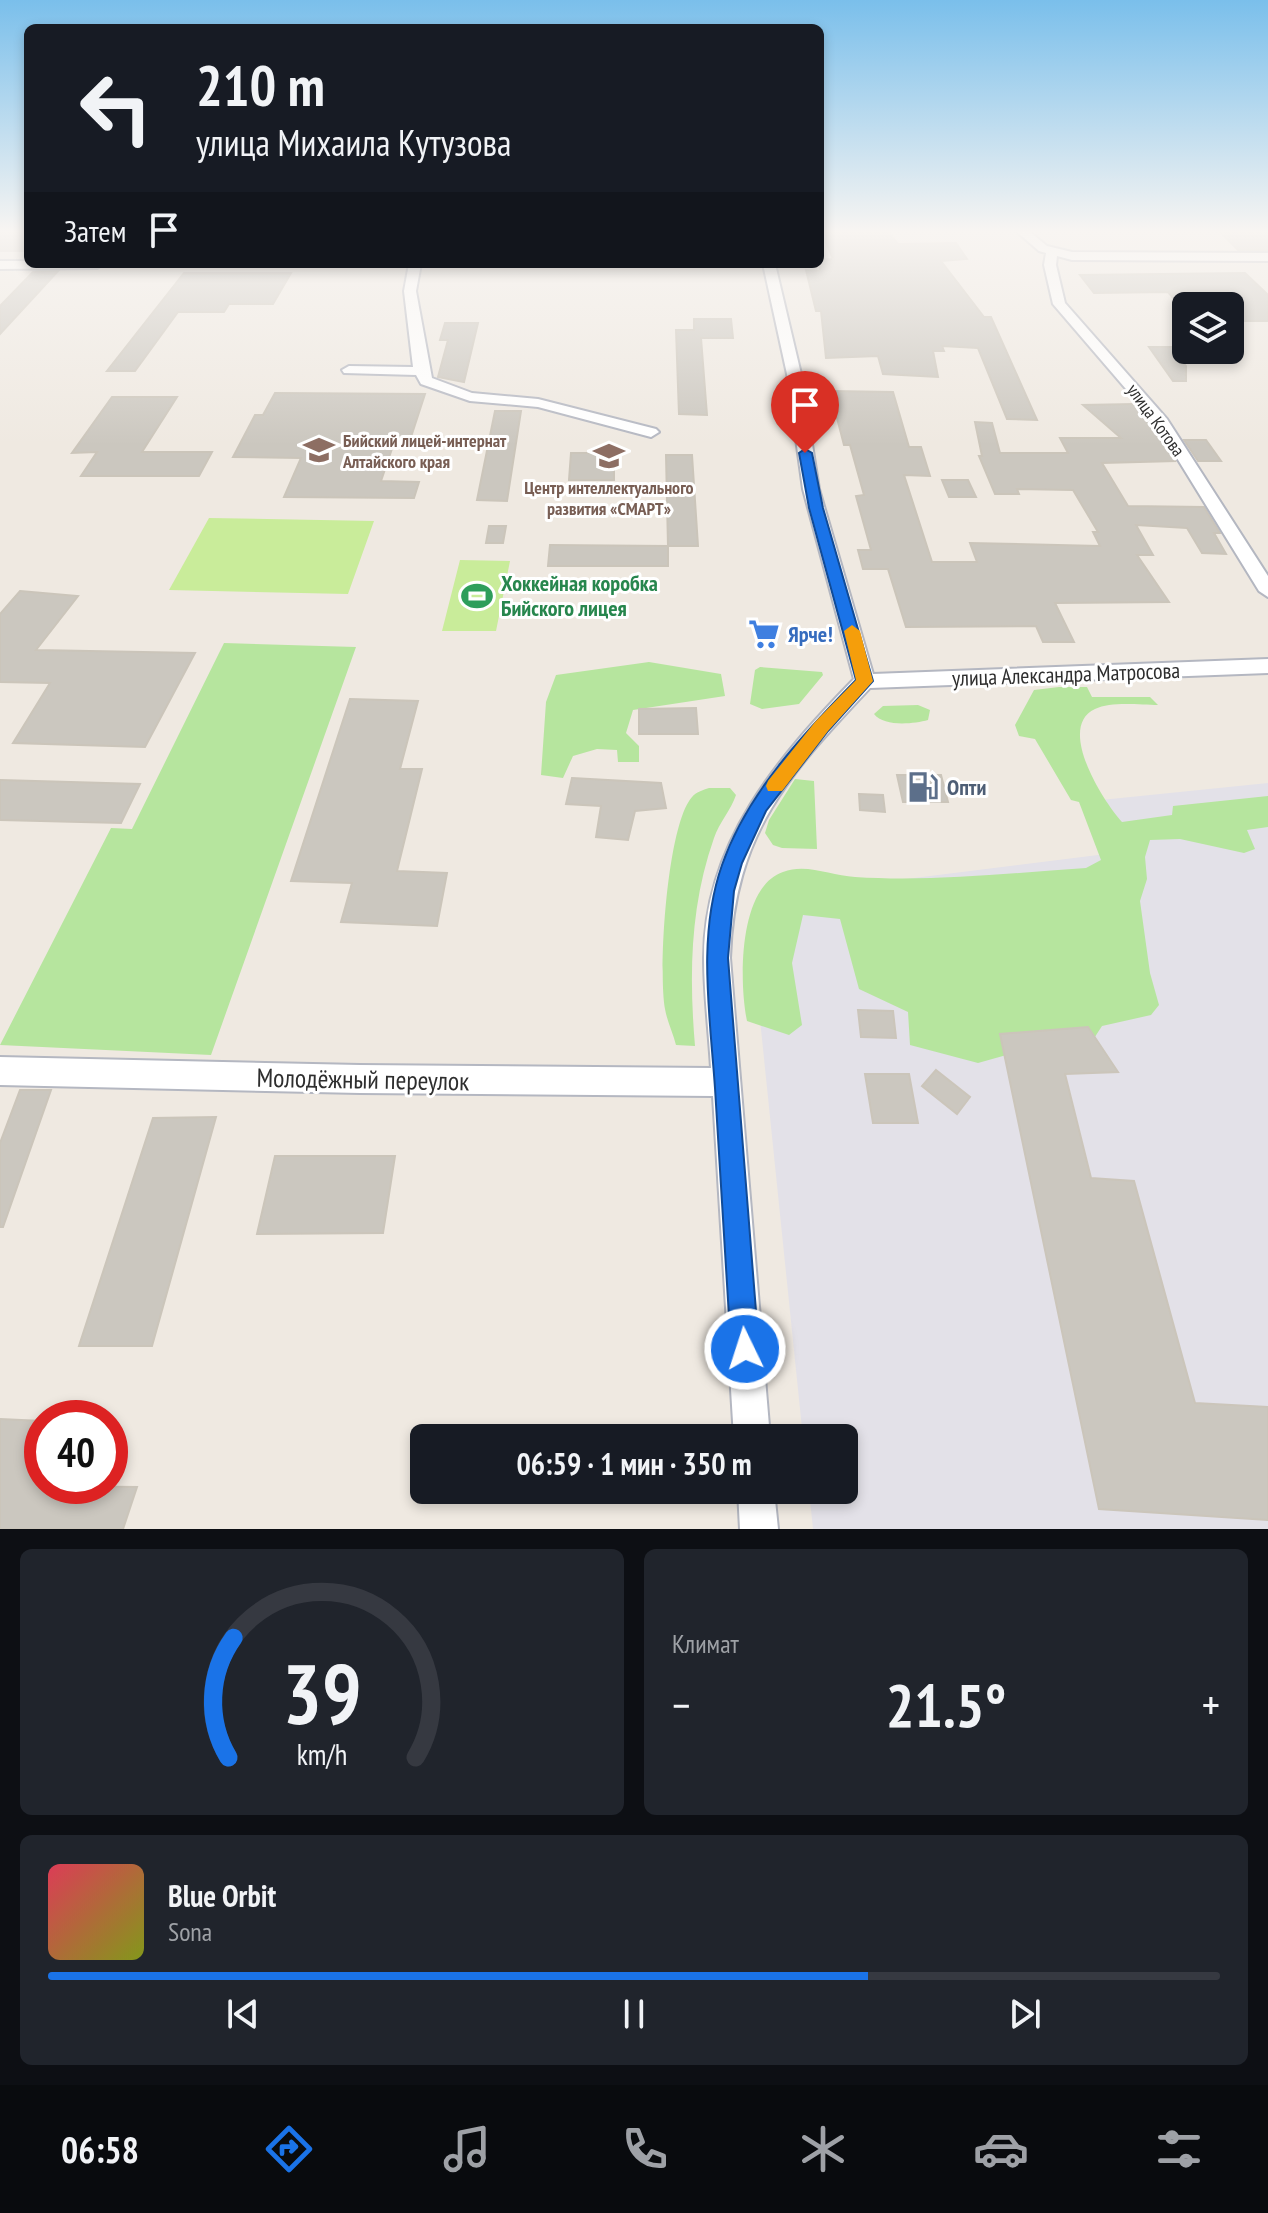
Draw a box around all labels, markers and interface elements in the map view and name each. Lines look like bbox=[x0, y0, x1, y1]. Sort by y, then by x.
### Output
text: 210 m bbox=[196, 49, 325, 121]
icon: left bbox=[64, 56, 168, 160]
text: улица Михаила Кутузова bbox=[196, 119, 511, 166]
icon: arrive bbox=[142, 208, 186, 252]
text: Затем bbox=[64, 211, 126, 250]
map controls bbox=[1172, 292, 1244, 364]
button: layers bbox=[1172, 292, 1244, 364]
pin bbox=[771, 371, 839, 453]
street label: улица Котова bbox=[1122, 379, 1190, 461]
icon: arrive bbox=[783, 383, 827, 427]
place label: Бийский лицей-интернат Алтайского края bbox=[342, 429, 507, 473]
school or university icon: Бийский лицей-интернат Алтайского края bbox=[302, 433, 336, 467]
school or university icon: Центр интеллектуального развития «СМАРТ» bbox=[592, 439, 626, 473]
place label: Центр интеллектуального развития «СМАРТ» bbox=[524, 476, 694, 520]
place label: Хоккейная коробка Бийского лицея bbox=[501, 569, 658, 622]
sports icon: Хоккейная коробка Бийского лицея bbox=[460, 579, 494, 613]
supermarket icon: Ярче! bbox=[747, 617, 781, 651]
place label: Ярче! bbox=[788, 620, 833, 648]
street label: улица Александра Матросова bbox=[951, 656, 1181, 692]
fuel station icon: Опти bbox=[906, 770, 940, 804]
place label: Опти bbox=[947, 773, 986, 801]
street label: Молодёжный переулок bbox=[256, 1061, 470, 1097]
position arrow bbox=[703, 1307, 787, 1391]
speed limit sign: 40 bbox=[24, 1400, 128, 1504]
text: 06:59 · 1 мин · 350 m bbox=[516, 1444, 752, 1483]
text: Климат bbox=[672, 1627, 739, 1660]
text: 39 bbox=[282, 1639, 362, 1747]
text: 21.5° bbox=[886, 1666, 1006, 1744]
text: − bbox=[672, 1676, 690, 1733]
text: + bbox=[1202, 1676, 1220, 1733]
text: km/h bbox=[297, 1736, 347, 1773]
text: Blue Orbit bbox=[168, 1876, 276, 1915]
text: Sona bbox=[168, 1915, 212, 1948]
icon: previous bbox=[221, 1992, 265, 2036]
icon: pause bbox=[612, 1992, 656, 2036]
icon: next bbox=[1003, 1992, 1047, 2036]
icon: directions bbox=[261, 2121, 317, 2177]
icon: music bbox=[439, 2121, 495, 2177]
icon: phone bbox=[617, 2121, 673, 2177]
icon: climate bbox=[795, 2121, 851, 2177]
icon: car bbox=[973, 2121, 1029, 2177]
icon: filters bbox=[1151, 2121, 1207, 2177]
text: 06:58 bbox=[61, 2126, 139, 2173]

